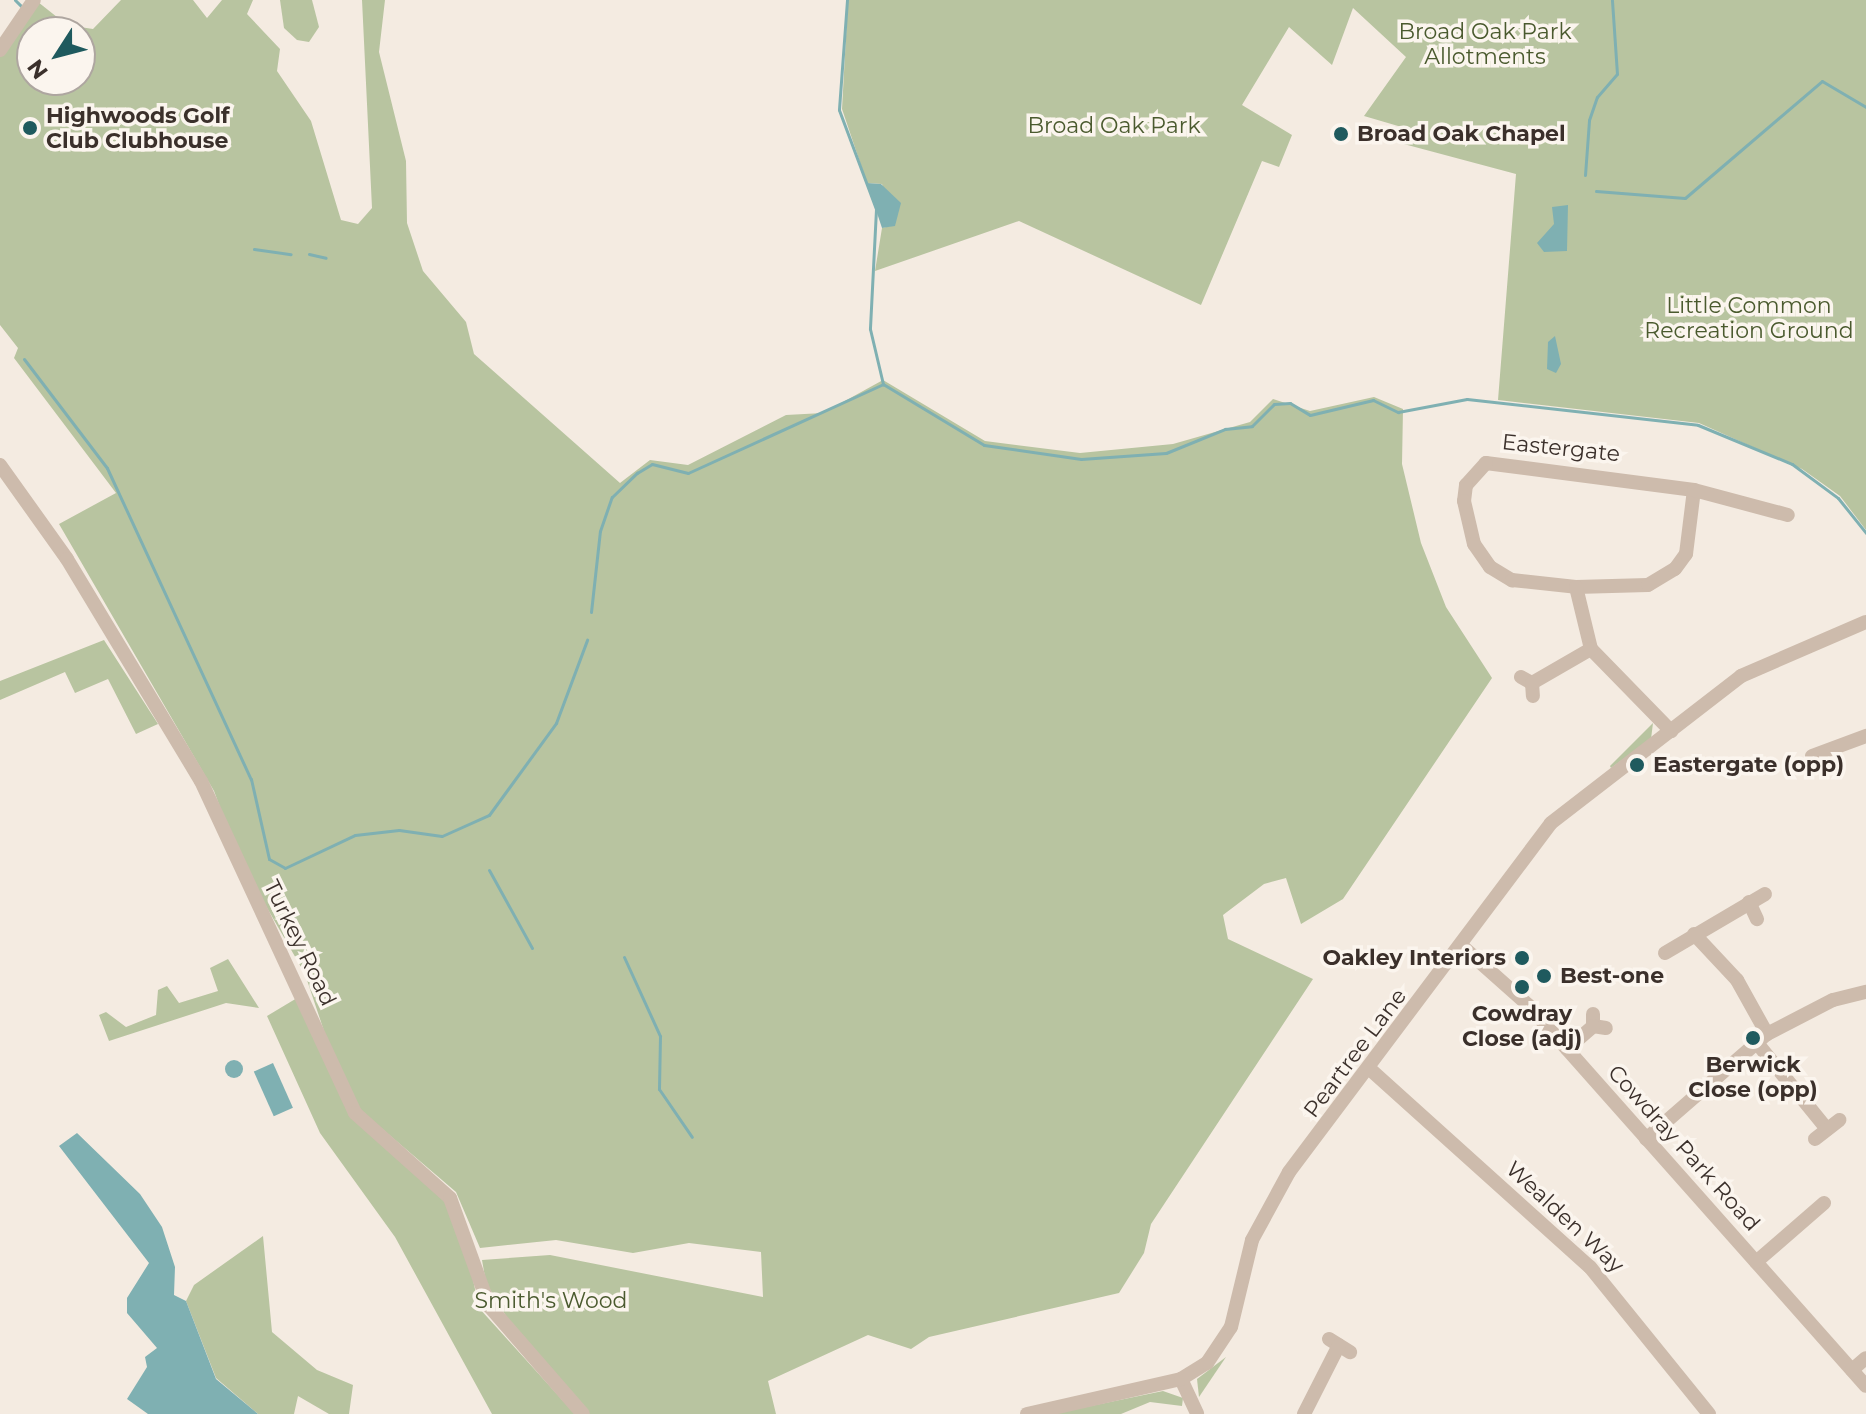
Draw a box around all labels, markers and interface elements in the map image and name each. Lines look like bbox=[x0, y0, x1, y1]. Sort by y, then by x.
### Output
north arrow bbox=[16, 16, 96, 96]
park label: Broad Oak Park Allotments bbox=[1398, 18, 1572, 70]
text: N bbox=[22, 54, 54, 84]
place label: Highwoods Golf Club Clubhouse bbox=[46, 102, 230, 154]
park label: Broad Oak Park bbox=[1027, 113, 1201, 139]
marker: Highwoods Golf Club Clubhouse bbox=[21, 119, 39, 137]
place label: Broad Oak Chapel bbox=[1357, 121, 1566, 147]
marker: Broad Oak Chapel bbox=[1332, 125, 1350, 143]
park label: Little Common Recreation Ground bbox=[1644, 292, 1854, 344]
street label: Eastergate bbox=[1501, 429, 1621, 467]
place label: Eastergate (opp) bbox=[1653, 752, 1844, 778]
marker: Eastergate (opp) bbox=[1628, 756, 1646, 774]
street label: Turkey Road bbox=[258, 876, 342, 1010]
place label: Oakley Interiors bbox=[1322, 945, 1506, 971]
marker: Oakley Interiors bbox=[1513, 949, 1531, 967]
place label: Best-one bbox=[1560, 963, 1664, 989]
marker: Best-one bbox=[1535, 967, 1553, 985]
marker: Cowdray Close (adj) bbox=[1513, 978, 1531, 996]
street label: Peartree Lane bbox=[1298, 983, 1412, 1123]
place label: Cowdray Close (adj) bbox=[1462, 1000, 1582, 1052]
marker: Berwick Close (opp) bbox=[1744, 1029, 1762, 1047]
place label: Berwick Close (opp) bbox=[1688, 1051, 1818, 1102]
street label: Cowdray Park Road bbox=[1603, 1060, 1765, 1236]
street label: Wealden Way bbox=[1501, 1156, 1629, 1278]
park label: Smith's Wood bbox=[474, 1288, 628, 1314]

